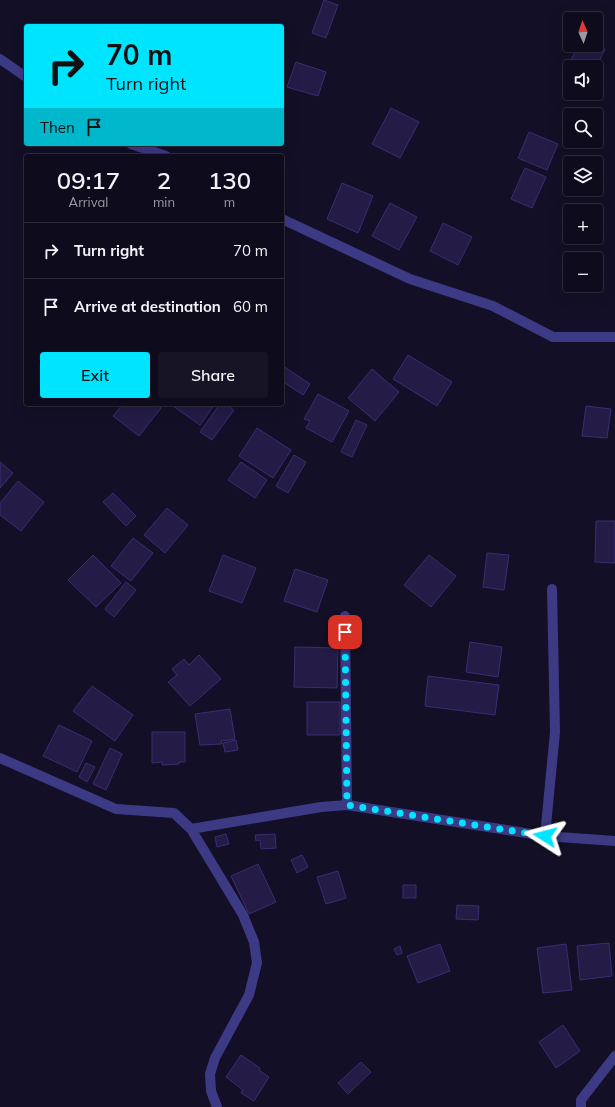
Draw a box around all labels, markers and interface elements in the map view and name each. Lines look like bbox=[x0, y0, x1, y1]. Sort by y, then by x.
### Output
north arrow bbox=[563, 12, 603, 52]
map controls bbox=[563, 12, 603, 292]
text: 70 m bbox=[106, 37, 172, 72]
icon: right bbox=[40, 40, 92, 92]
button: sound bbox=[563, 60, 603, 100]
text: Turn right bbox=[106, 72, 186, 95]
button: search bbox=[563, 108, 603, 148]
icon: arrive bbox=[83, 116, 105, 138]
text: Then bbox=[40, 118, 75, 137]
button: layers bbox=[563, 156, 603, 196]
text: 09:17 bbox=[57, 165, 120, 195]
text: 2 bbox=[157, 165, 171, 195]
text: 130 bbox=[208, 165, 251, 195]
text: Arrival bbox=[69, 194, 108, 210]
text: min bbox=[153, 194, 175, 210]
text: m bbox=[224, 194, 235, 210]
button: + bbox=[563, 204, 603, 244]
icon: right bbox=[40, 240, 62, 262]
text: Turn right bbox=[74, 241, 144, 260]
text: 70 m bbox=[233, 241, 268, 260]
button: − bbox=[563, 252, 603, 292]
icon: arrive bbox=[40, 296, 62, 318]
text: Arrive at destination bbox=[74, 297, 221, 316]
text: 60 m bbox=[233, 297, 268, 316]
button: Exit bbox=[40, 352, 150, 398]
button: Share bbox=[158, 352, 268, 398]
pin bbox=[328, 615, 362, 649]
icon: arrive bbox=[334, 621, 356, 643]
position arrow bbox=[524, 815, 566, 857]

